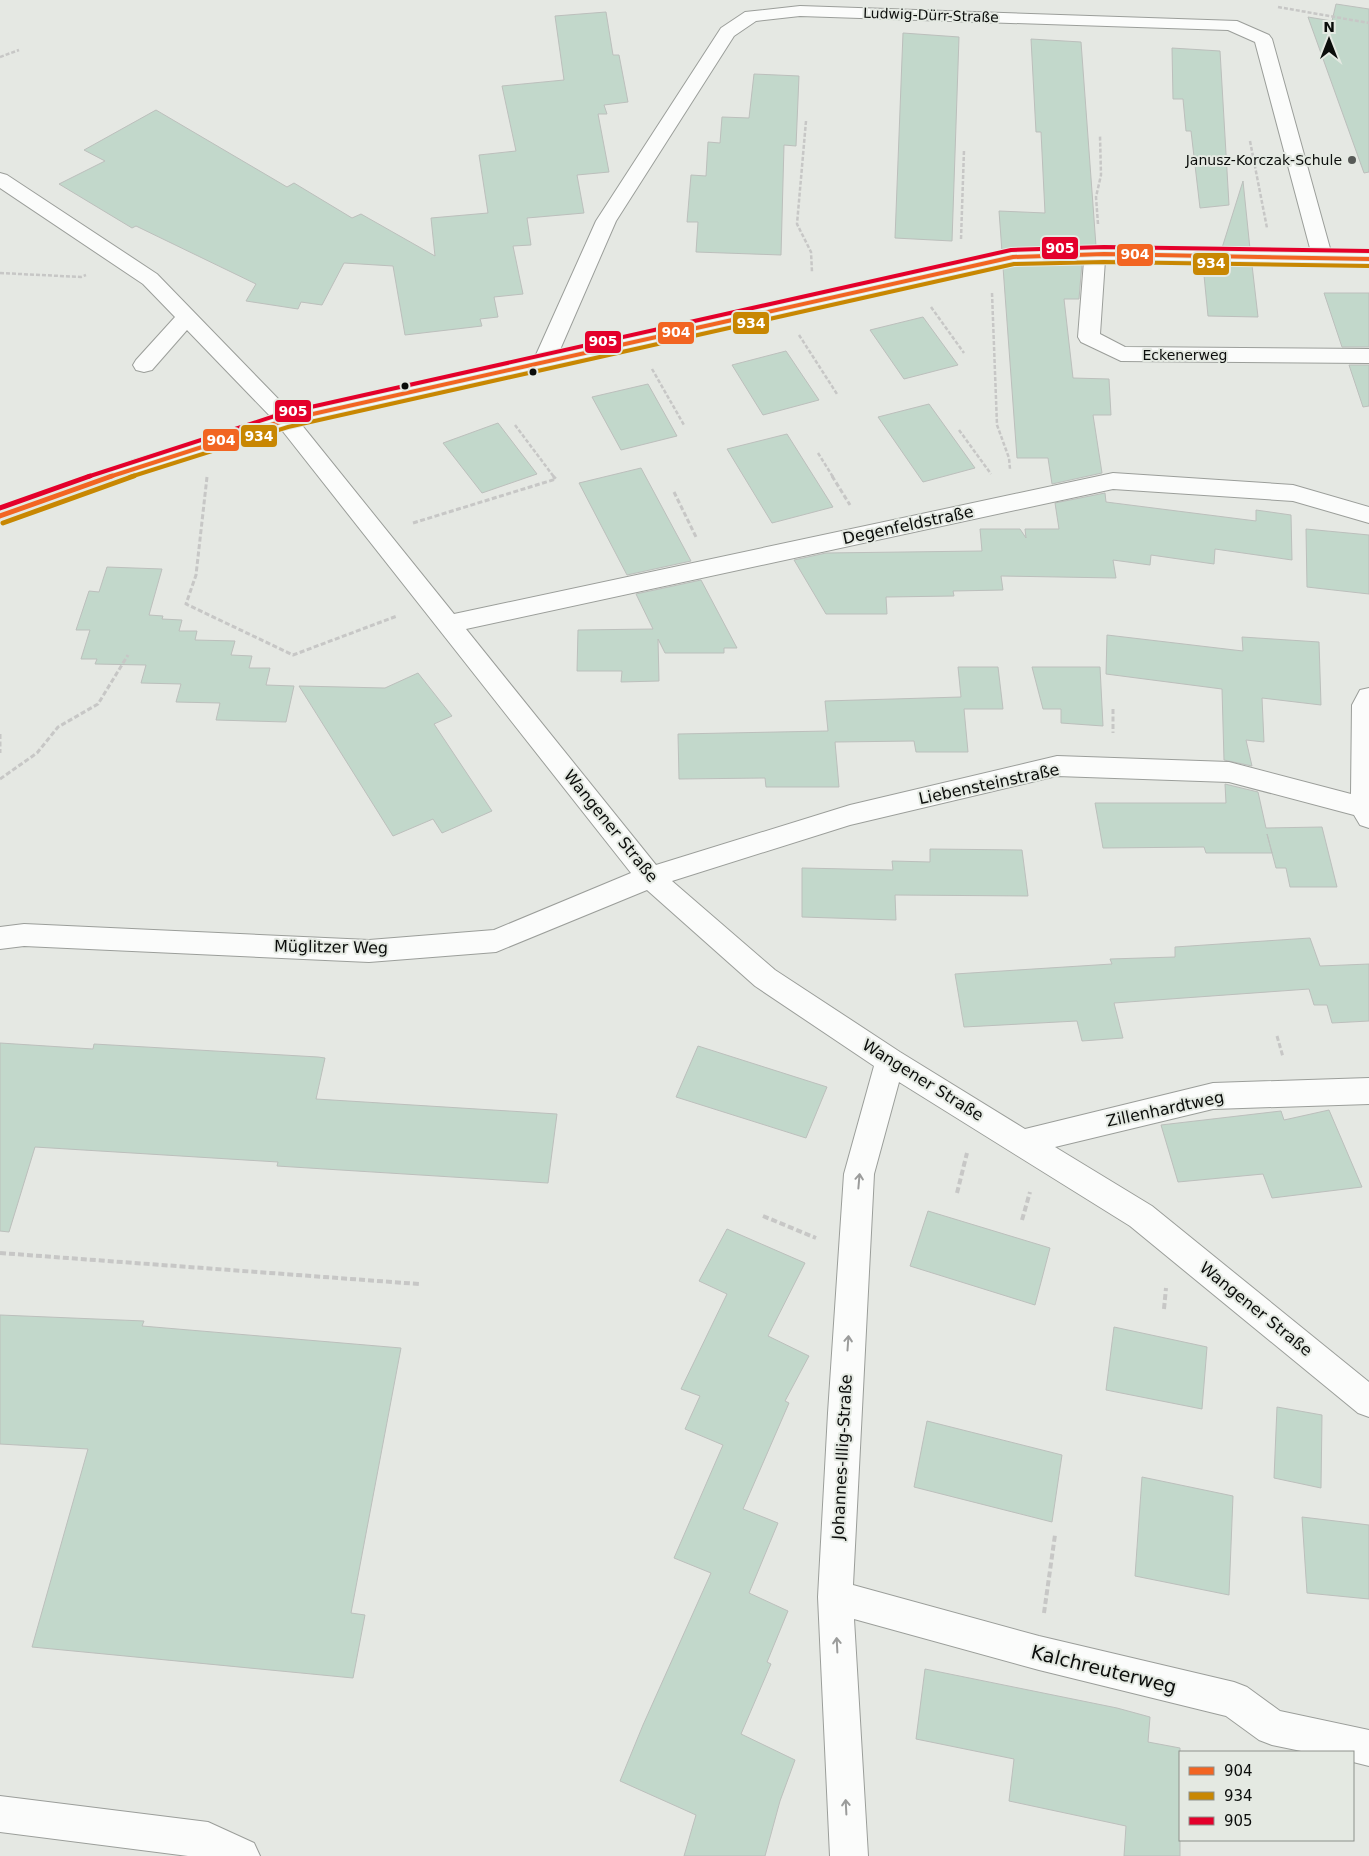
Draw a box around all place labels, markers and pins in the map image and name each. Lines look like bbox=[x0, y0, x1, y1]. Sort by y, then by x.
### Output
place label: Janusz-Korczak-Schule bbox=[1185, 152, 1342, 168]
marker: Janusz-Korczak-Schule bbox=[1346, 154, 1358, 166]
unlabelled marker bbox=[528, 367, 538, 377]
unlabelled marker bbox=[400, 381, 410, 391]

